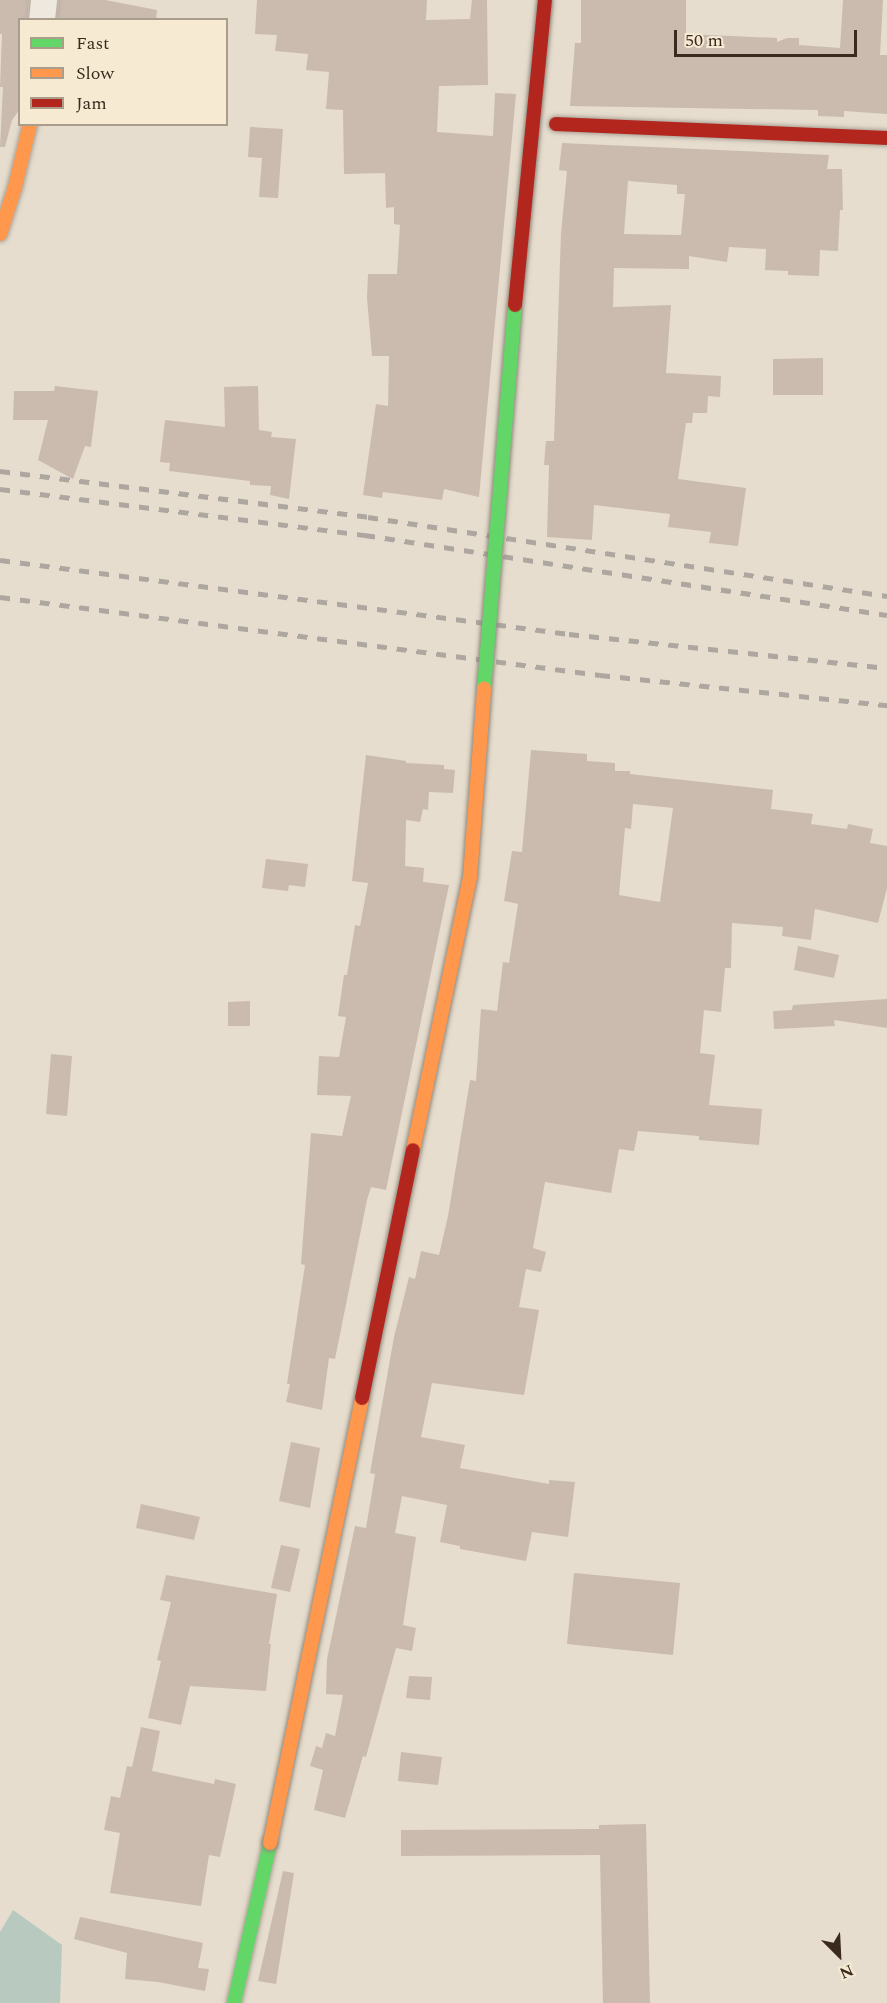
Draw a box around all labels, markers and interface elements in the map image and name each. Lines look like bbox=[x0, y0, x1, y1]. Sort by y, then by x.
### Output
legend bbox=[18, 18, 228, 126]
scale bar bbox=[677, 18, 860, 56]
text: 50 m bbox=[685, 27, 723, 54]
text: Fast bbox=[76, 30, 109, 57]
text: Slow bbox=[76, 60, 114, 87]
text: Jam bbox=[76, 90, 107, 117]
north arrow bbox=[809, 1925, 869, 1985]
text: N bbox=[835, 1958, 857, 1985]

